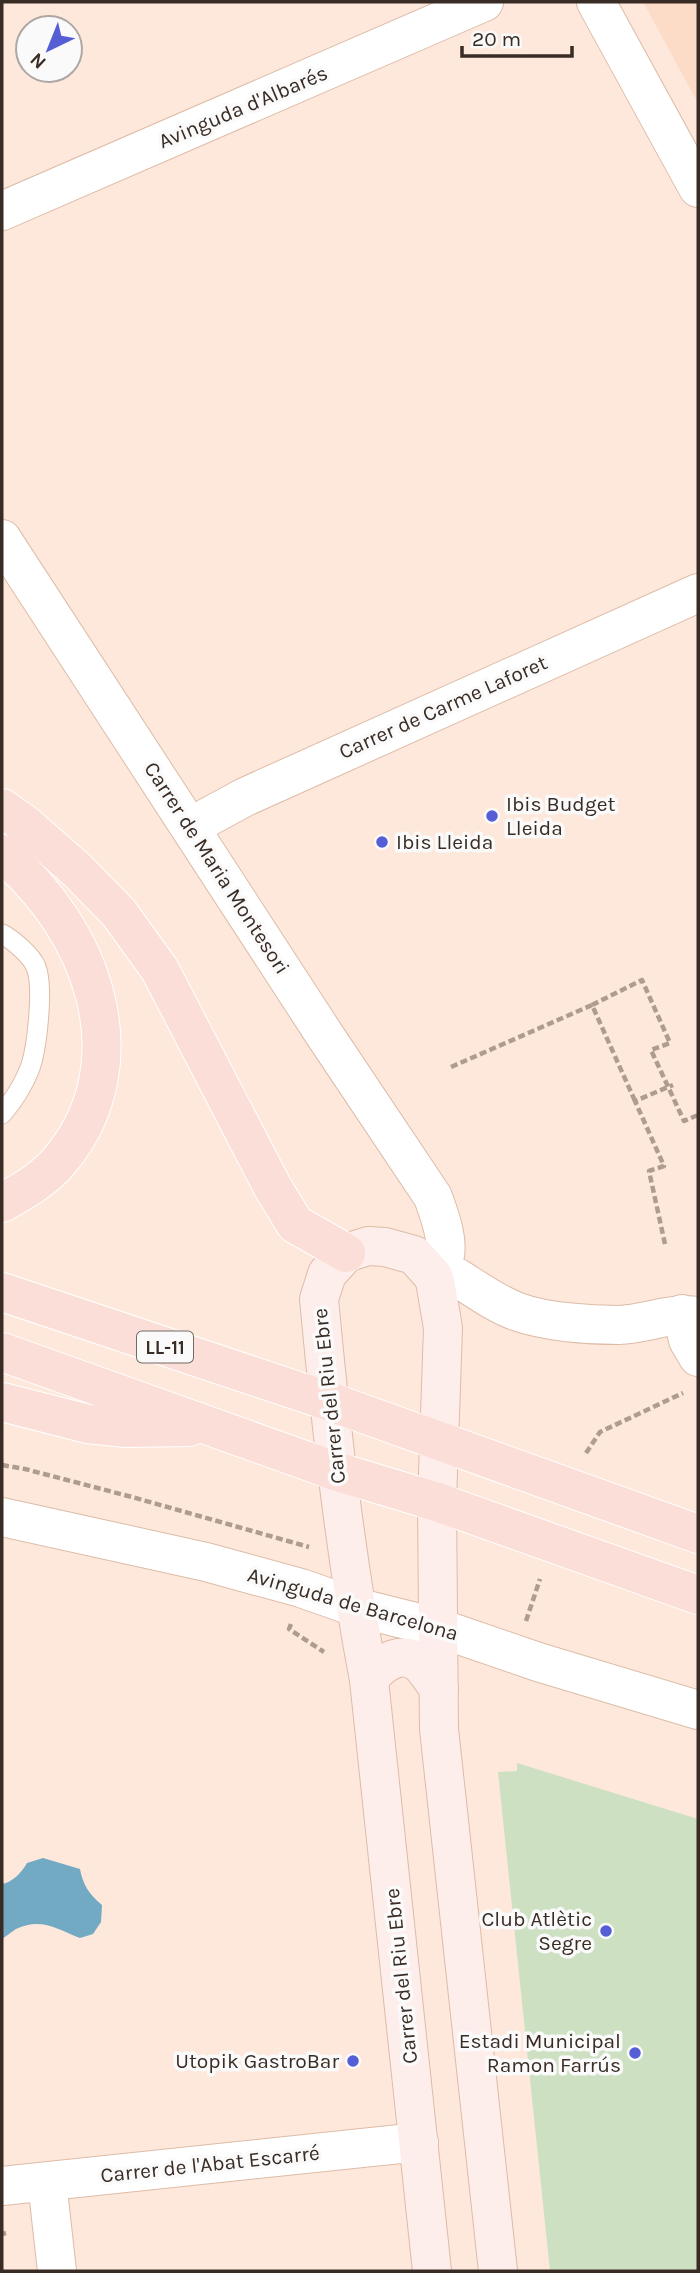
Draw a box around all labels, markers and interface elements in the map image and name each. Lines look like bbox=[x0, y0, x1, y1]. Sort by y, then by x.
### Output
north arrow bbox=[14, 14, 84, 84]
scale bar bbox=[462, 14, 572, 58]
text: 20 m bbox=[472, 27, 521, 51]
text: N bbox=[26, 48, 51, 73]
street label: Avinguda d'Albarés bbox=[155, 61, 331, 153]
street label: Carrer de Carme Laforet bbox=[335, 650, 551, 764]
street label: Carrer de Maria Montesori bbox=[139, 758, 295, 978]
place label: Ibis Budget Lleida bbox=[506, 792, 615, 840]
marker: Ibis Budget Lleida bbox=[484, 808, 500, 824]
place label: Ibis Lleida bbox=[396, 830, 493, 854]
marker: Ibis Lleida bbox=[374, 834, 390, 850]
street label: Carrer del Riu Ebre bbox=[308, 1307, 350, 1485]
road number: LL-11 bbox=[137, 1331, 193, 1362]
street label: Avinguda de Barcelona bbox=[245, 1562, 461, 1646]
street label: Carrer del Riu Ebre bbox=[380, 1887, 422, 2065]
place label: Club Atlètic Segre bbox=[481, 1907, 592, 1955]
marker: Club Atlètic Segre bbox=[598, 1923, 614, 1939]
place label: Estadi Municipal Ramon Farrús bbox=[459, 2029, 621, 2077]
marker: Estadi Municipal Ramon Farrús bbox=[627, 2045, 643, 2061]
place label: Utopik GastroBar bbox=[175, 2049, 339, 2073]
marker: Utopik GastroBar bbox=[345, 2053, 361, 2069]
street label: Carrer de l'Abat Escarré bbox=[99, 2141, 321, 2187]

